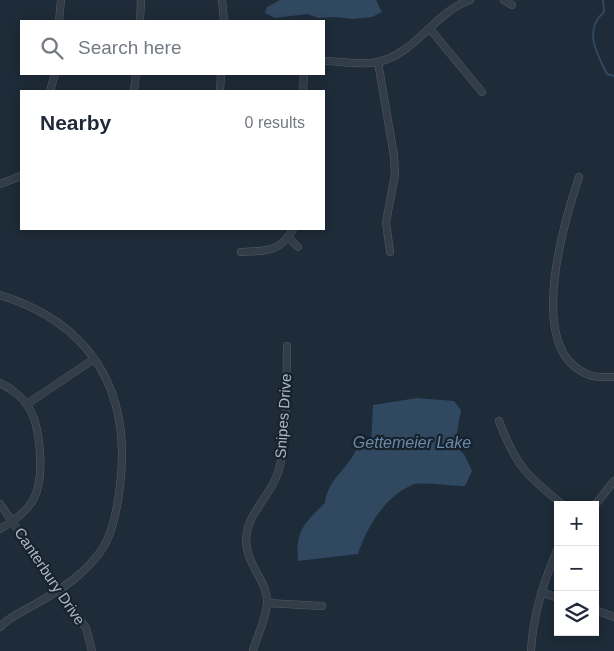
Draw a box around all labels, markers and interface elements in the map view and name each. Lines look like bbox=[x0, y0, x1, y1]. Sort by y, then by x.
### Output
search box bbox=[20, 20, 325, 75]
icon: search bbox=[38, 34, 66, 62]
text: Search here bbox=[78, 37, 182, 58]
text: Nearby bbox=[40, 111, 111, 134]
text: 0 results bbox=[245, 114, 305, 131]
street label: Snipes Drive bbox=[272, 373, 294, 459]
water label: Gettemeier Lake bbox=[353, 434, 471, 451]
map controls bbox=[554, 501, 599, 636]
button: + bbox=[554, 501, 599, 546]
street label: Canterbury Drive bbox=[11, 524, 89, 628]
button: − bbox=[554, 546, 599, 591]
button: layers bbox=[554, 591, 599, 636]

